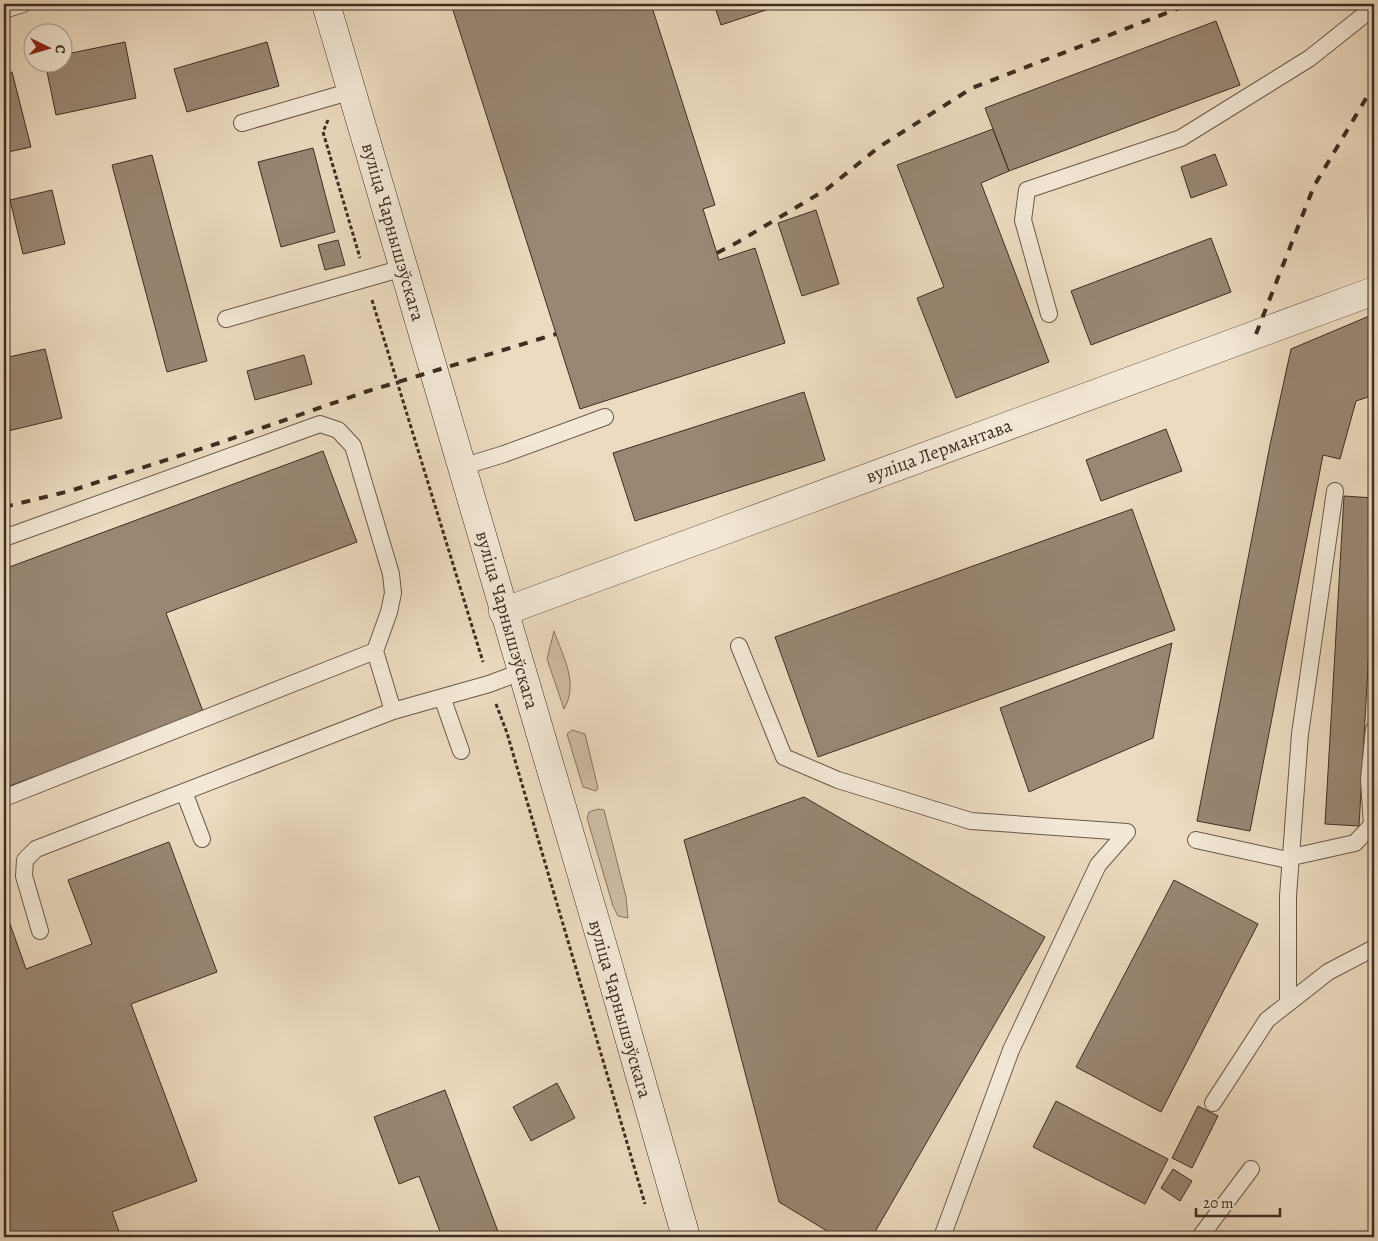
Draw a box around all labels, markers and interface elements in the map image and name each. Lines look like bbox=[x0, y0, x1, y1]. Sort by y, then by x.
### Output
north arrow bbox=[22, 22, 72, 72]
text: С bbox=[51, 44, 70, 55]
street label: вуліца Чарнышэўскага bbox=[355, 140, 431, 324]
street label: вуліца Лермантава bbox=[862, 412, 1016, 490]
street label: вуліца Чарнышэўскага bbox=[469, 528, 545, 712]
street label: вуліца Чарнышэўскага bbox=[582, 917, 658, 1101]
scale bar bbox=[1196, 1186, 1279, 1218]
text: 20 m bbox=[1203, 1193, 1234, 1213]

